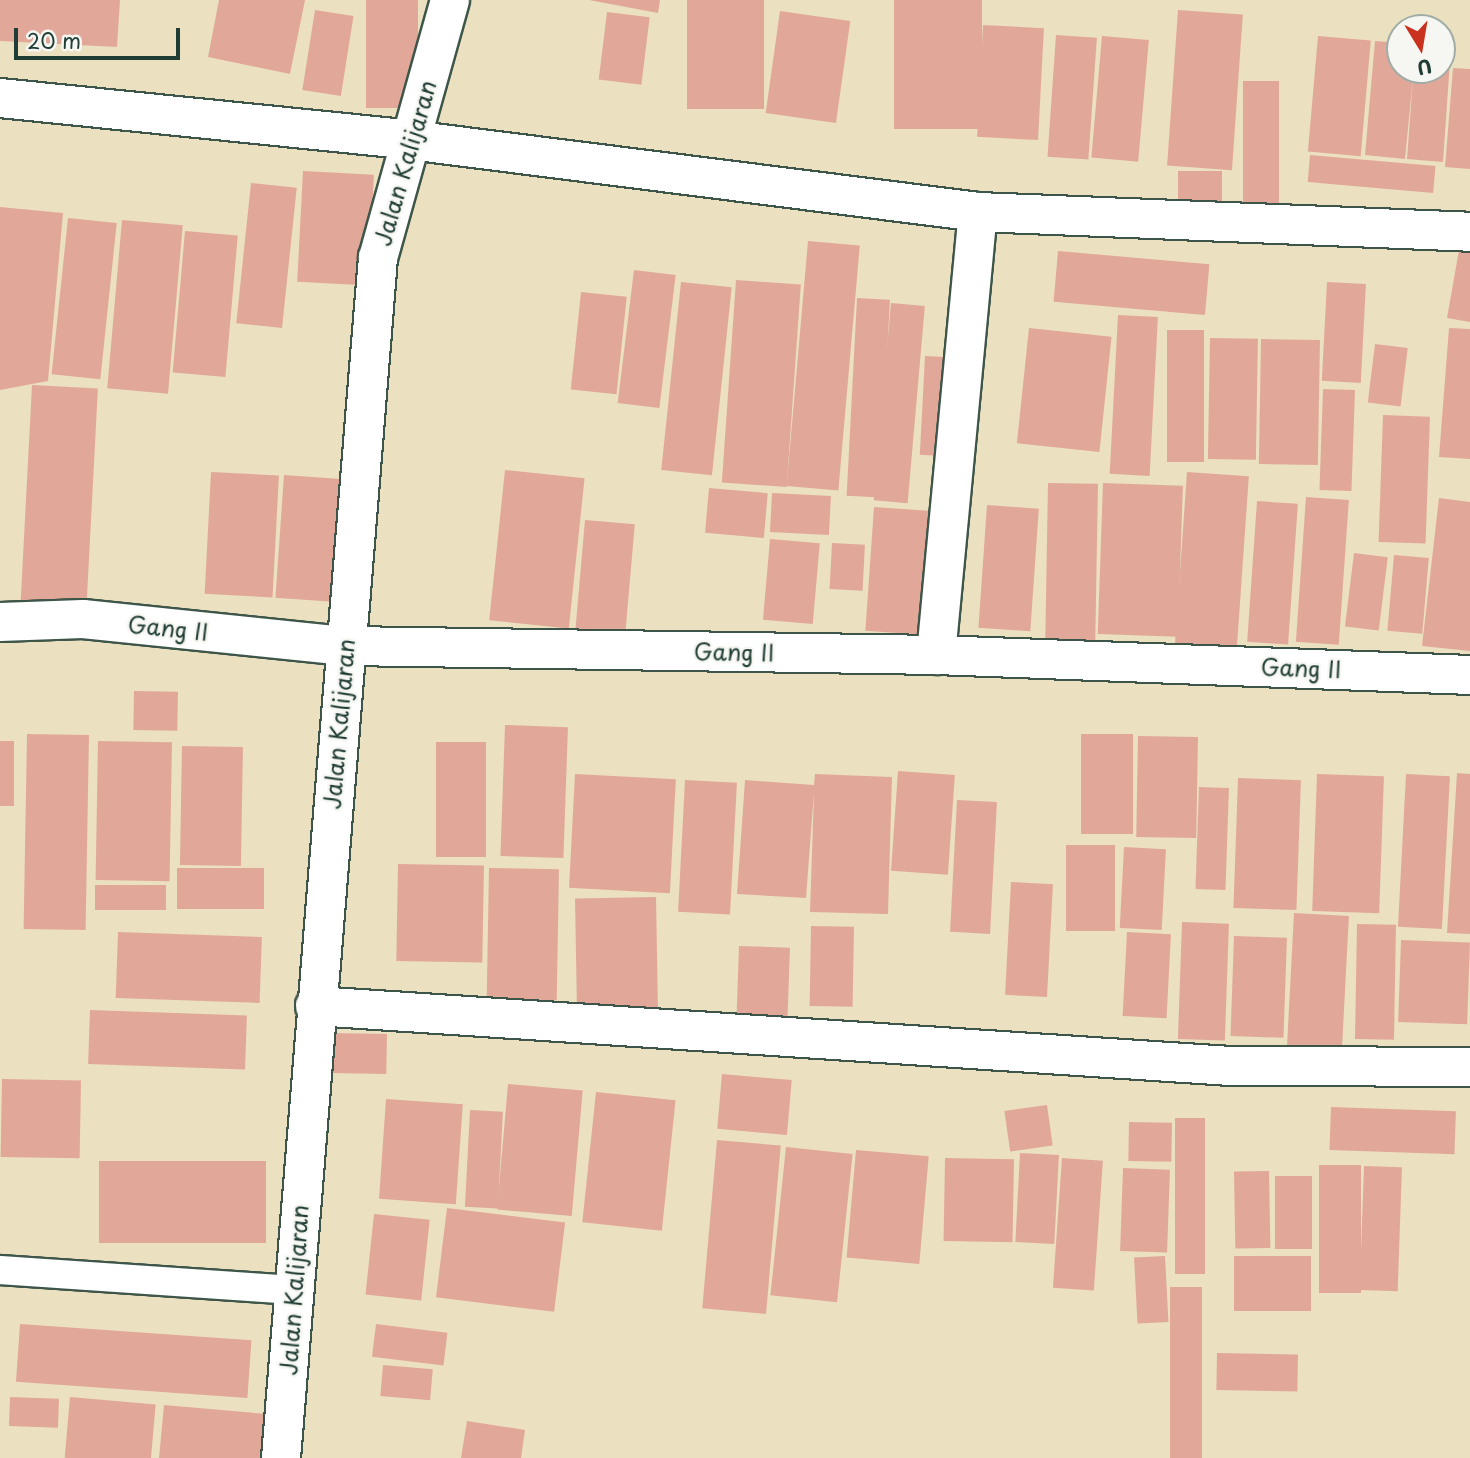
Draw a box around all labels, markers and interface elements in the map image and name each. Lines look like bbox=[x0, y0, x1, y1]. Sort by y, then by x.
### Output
scale bar bbox=[18, 14, 184, 58]
north arrow bbox=[1386, 14, 1456, 84]
text: 20 m bbox=[27, 24, 81, 56]
text: U bbox=[1415, 53, 1434, 83]
street label: Jalan Kalijaran bbox=[368, 76, 442, 250]
street label: Gang II bbox=[126, 610, 210, 646]
street label: Jalan Kalijaran bbox=[318, 637, 360, 811]
street label: Gang II bbox=[693, 637, 775, 667]
street label: Gang II bbox=[1260, 653, 1342, 683]
street label: Jalan Kalijaran bbox=[274, 1203, 314, 1377]

